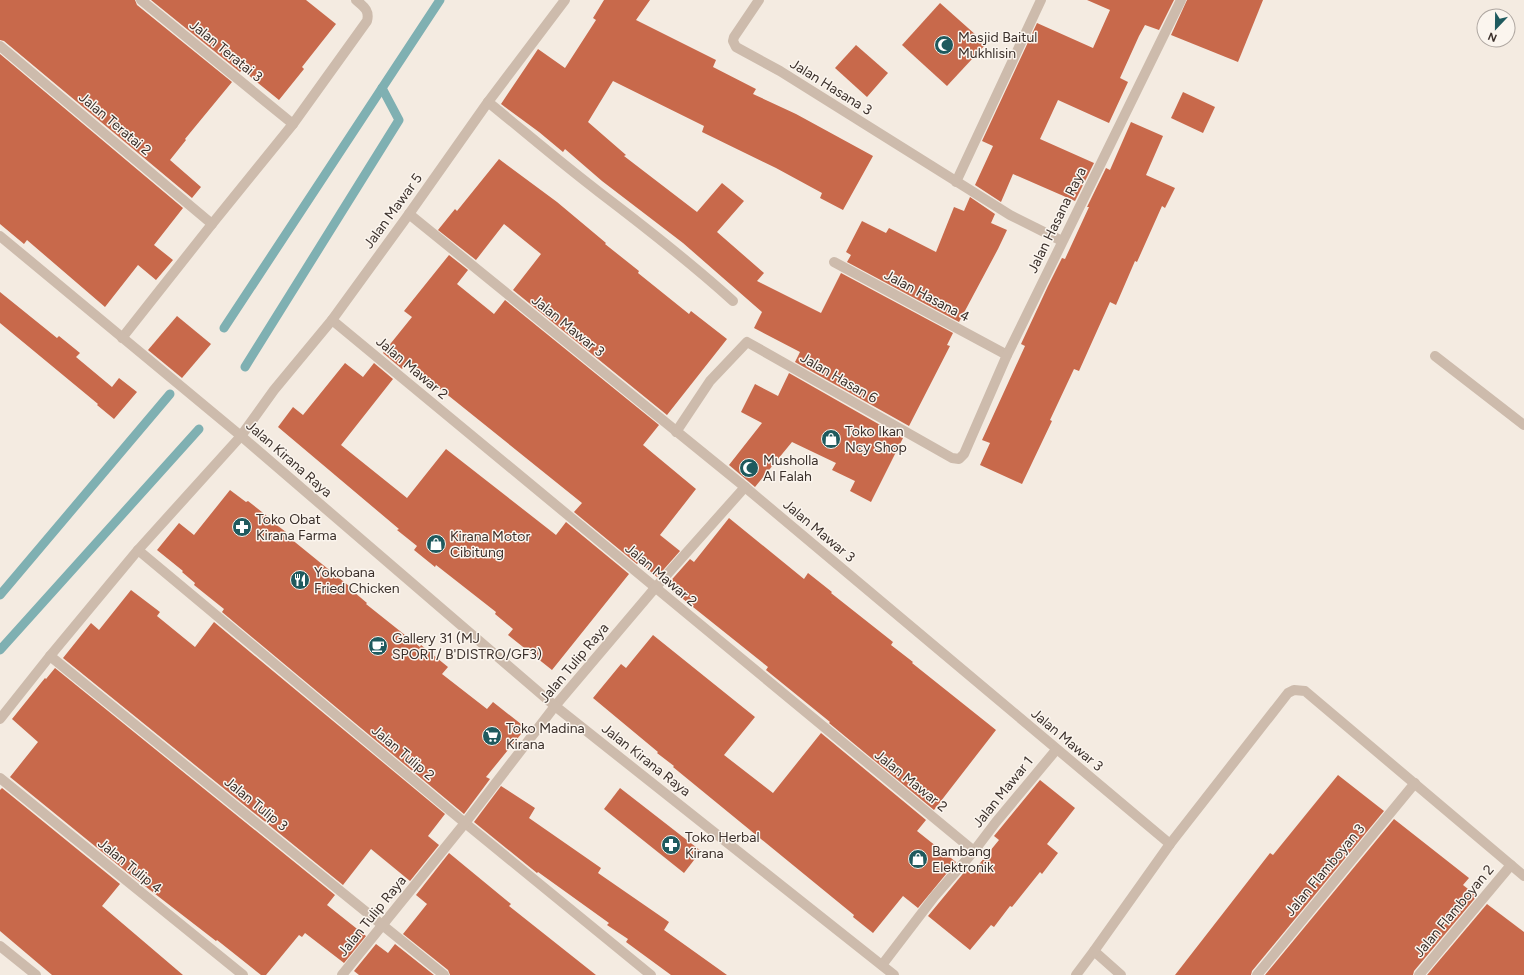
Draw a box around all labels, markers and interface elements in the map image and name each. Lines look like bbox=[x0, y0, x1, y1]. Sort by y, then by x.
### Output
north arrow bbox=[1476, 8, 1516, 48]
street label: Jalan Teratai 3 bbox=[186, 16, 266, 86]
place label: Masjid Baitul Mukhlisin bbox=[958, 29, 1037, 62]
text: N bbox=[1486, 29, 1499, 44]
mosque icon: Masjid Baitul Mukhlisin bbox=[933, 34, 955, 56]
street label: Jalan Hasana 3 bbox=[787, 55, 875, 119]
street label: Jalan Teratai 2 bbox=[75, 89, 155, 159]
street label: Jalan Hasana Raya bbox=[1024, 164, 1090, 276]
street label: Jalan Mawar 5 bbox=[360, 170, 426, 252]
street label: Jalan Hasana 4 bbox=[881, 266, 973, 326]
street label: Jalan Mawar 3 bbox=[528, 292, 608, 360]
street label: Jalan Mawar 2 bbox=[373, 333, 451, 403]
street label: Jalan Hasan 6 bbox=[797, 349, 881, 407]
street label: Jalan Kirana Raya bbox=[243, 417, 335, 501]
place label: Toko Ikan Ncy Shop bbox=[845, 423, 907, 456]
shop icon: Toko Ikan Ncy Shop bbox=[820, 428, 842, 450]
place label: Musholla Al Falah bbox=[763, 452, 818, 485]
mosque icon: Musholla Al Falah bbox=[738, 457, 760, 479]
street label: Jalan Mawar 3 bbox=[780, 496, 858, 566]
place label: Toko Obat Kirana Farma bbox=[256, 511, 337, 544]
pharmacy icon: Toko Obat Kirana Farma bbox=[231, 516, 253, 538]
place label: Kirana Motor Cibitung bbox=[450, 528, 530, 561]
shop icon: Kirana Motor Cibitung bbox=[425, 533, 447, 555]
street label: Jalan Mawar 2 bbox=[622, 540, 700, 610]
place label: Yokobana Fried Chicken bbox=[314, 564, 400, 597]
restaurant icon: Yokobana Fried Chicken bbox=[289, 569, 311, 591]
street label: Jalan Tulip Raya bbox=[536, 620, 612, 706]
place label: Gallery 31 (MJ SPORT/ B'DISTRO/GF3) bbox=[392, 630, 542, 663]
cafe icon: Gallery 31 (MJ SPORT/ B'DISTRO/GF3) bbox=[367, 635, 389, 657]
street label: Jalan Mawar 3 bbox=[1028, 705, 1106, 775]
place label: Toko Madina Kirana bbox=[506, 720, 585, 753]
street label: Jalan Kirana Raya bbox=[598, 720, 694, 800]
street label: Jalan Tulip 2 bbox=[368, 722, 438, 784]
supermarket icon: Toko Madina Kirana bbox=[481, 725, 503, 747]
street label: Jalan Mawar 2 bbox=[871, 746, 951, 816]
street label: Jalan Mawar 1 bbox=[969, 753, 1037, 831]
street label: Jalan Tulip 3 bbox=[221, 773, 291, 835]
street label: Jalan Flamboyan 3 bbox=[1282, 821, 1368, 919]
place label: Toko Herbal Kirana bbox=[685, 829, 760, 862]
pharmacy icon: Toko Herbal Kirana bbox=[660, 834, 682, 856]
street label: Jalan Tulip 4 bbox=[95, 835, 166, 897]
place label: Bambang Elektronik bbox=[932, 843, 994, 876]
shop icon: Bambang Elektronik bbox=[907, 848, 929, 870]
street label: Jalan Flamboyan 2 bbox=[1410, 861, 1498, 961]
street label: Jalan Tulip Raya bbox=[334, 872, 410, 960]

